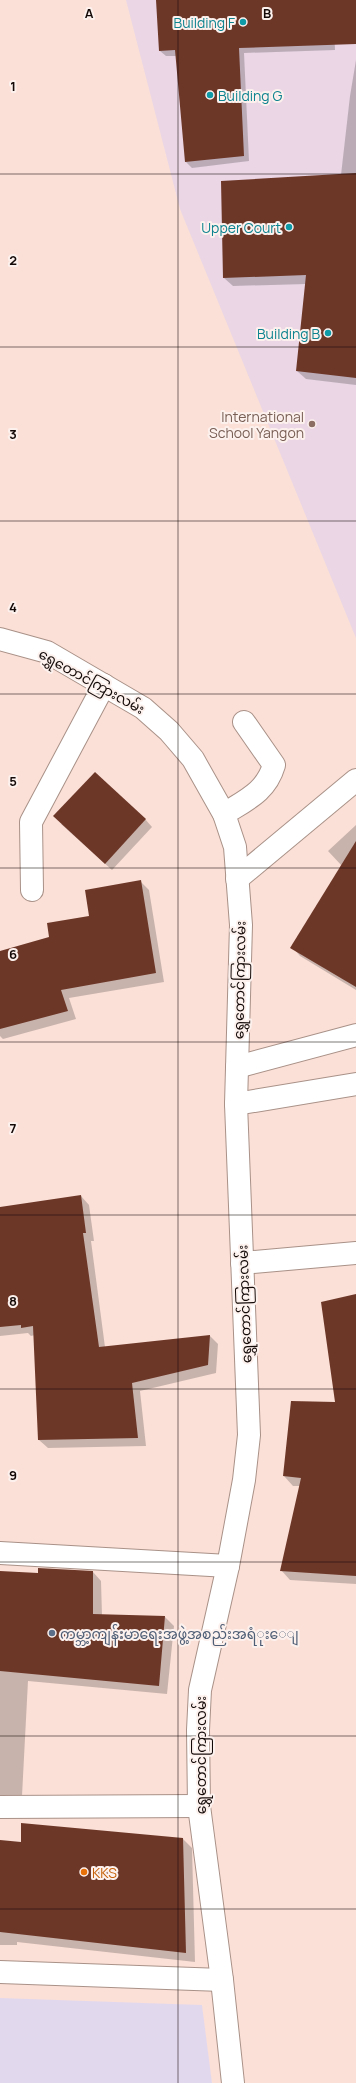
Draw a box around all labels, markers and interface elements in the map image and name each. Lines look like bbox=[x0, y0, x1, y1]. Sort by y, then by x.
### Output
text: A bbox=[85, 4, 94, 22]
text: B bbox=[263, 4, 271, 22]
place label: Building F bbox=[174, 13, 235, 32]
marker: Building F bbox=[238, 17, 248, 27]
text: 1 bbox=[10, 77, 16, 95]
place label: Building G bbox=[218, 86, 282, 105]
marker: Building G bbox=[205, 90, 215, 100]
place label: Upper Court bbox=[201, 218, 281, 237]
marker: Upper Court bbox=[284, 222, 294, 232]
text: 2 bbox=[9, 251, 17, 269]
place label: Building B bbox=[257, 324, 320, 343]
marker: Building B bbox=[323, 328, 333, 338]
place label: International School Yangon bbox=[209, 407, 304, 442]
marker: International School Yangon bbox=[307, 419, 317, 429]
text: 3 bbox=[9, 425, 17, 443]
text: 4 bbox=[9, 598, 17, 616]
street label: ရွှေတောင်ကြားလမ်း bbox=[34, 644, 148, 721]
text: 5 bbox=[9, 772, 17, 790]
street label: ရွှေတောင်ကြားလမ်း bbox=[228, 921, 253, 1039]
text: 6 bbox=[9, 945, 17, 963]
text: 7 bbox=[10, 1119, 17, 1137]
street label: ရွှေတောင်ကြားလမ်း bbox=[232, 1244, 259, 1363]
text: 8 bbox=[9, 1292, 17, 1310]
text: 9 bbox=[9, 1466, 17, 1484]
place label: ကမ္ဘာ့ကျန်းမာရေးအဖွဲ့အစည်းအရံုးေျ bbox=[60, 1624, 299, 1646]
marker: ကမ္ဘာ့ကျန်းမာရေးအဖွဲ့အစည်းအရံုးေျ bbox=[47, 1628, 57, 1638]
street label: ရွှေတောင်ကြားလမ်း bbox=[191, 1696, 213, 1814]
place label: KKS bbox=[92, 1863, 117, 1882]
marker: KKS bbox=[79, 1867, 89, 1877]

